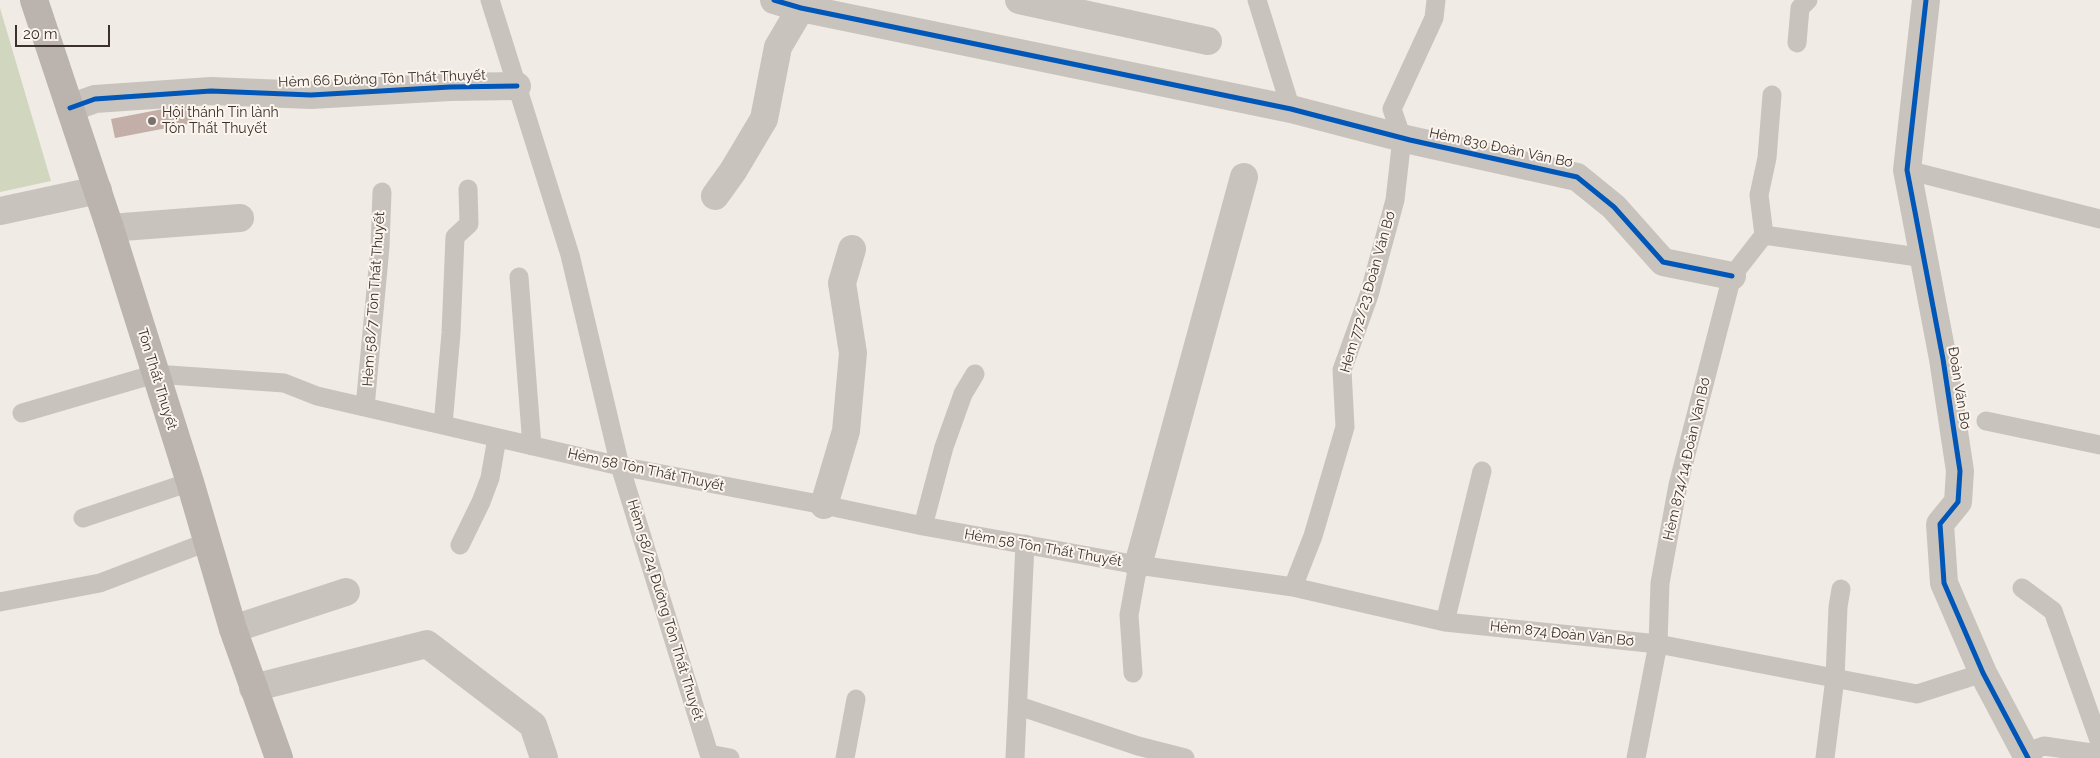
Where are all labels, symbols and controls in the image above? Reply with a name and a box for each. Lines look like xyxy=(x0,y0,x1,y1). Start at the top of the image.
scale bar xyxy=(18,15,112,47)
text: 20 m xyxy=(23,25,58,43)
street label: Hẻm 66 Đường Tôn Thất Thuyết xyxy=(278,67,486,91)
place label: Hội thánh Tin lành Tôn Thất Thuyết xyxy=(162,105,279,138)
marker: Hội thánh Tin lành Tôn Thất Thuyết xyxy=(146,115,158,127)
street label: Hẻm 830 Đoàn Văn Bơ xyxy=(1428,125,1574,171)
street label: Hẻm 772/23 Đoàn Văn Bơ xyxy=(1337,209,1399,375)
street label: Hẻm 58/7 Tôn Thất Thuyết xyxy=(359,211,389,387)
street label: Tôn Thất Thuyết xyxy=(134,326,180,432)
street label: Đoàn Văn Bơ xyxy=(1944,345,1974,431)
street label: Hẻm 874/14 Đoàn Văn Bơ xyxy=(1660,376,1714,542)
street label: Hẻm 58 Tôn Thất Thuyết xyxy=(566,445,726,495)
street label: Hẻm 58/24 Đường Tôn Thất Thuyết xyxy=(623,498,707,722)
street label: Hẻm 58 Tôn Thất Thuyết xyxy=(963,526,1123,570)
street label: Hẻm 874 Đoàn Văn Bơ xyxy=(1489,618,1635,650)

